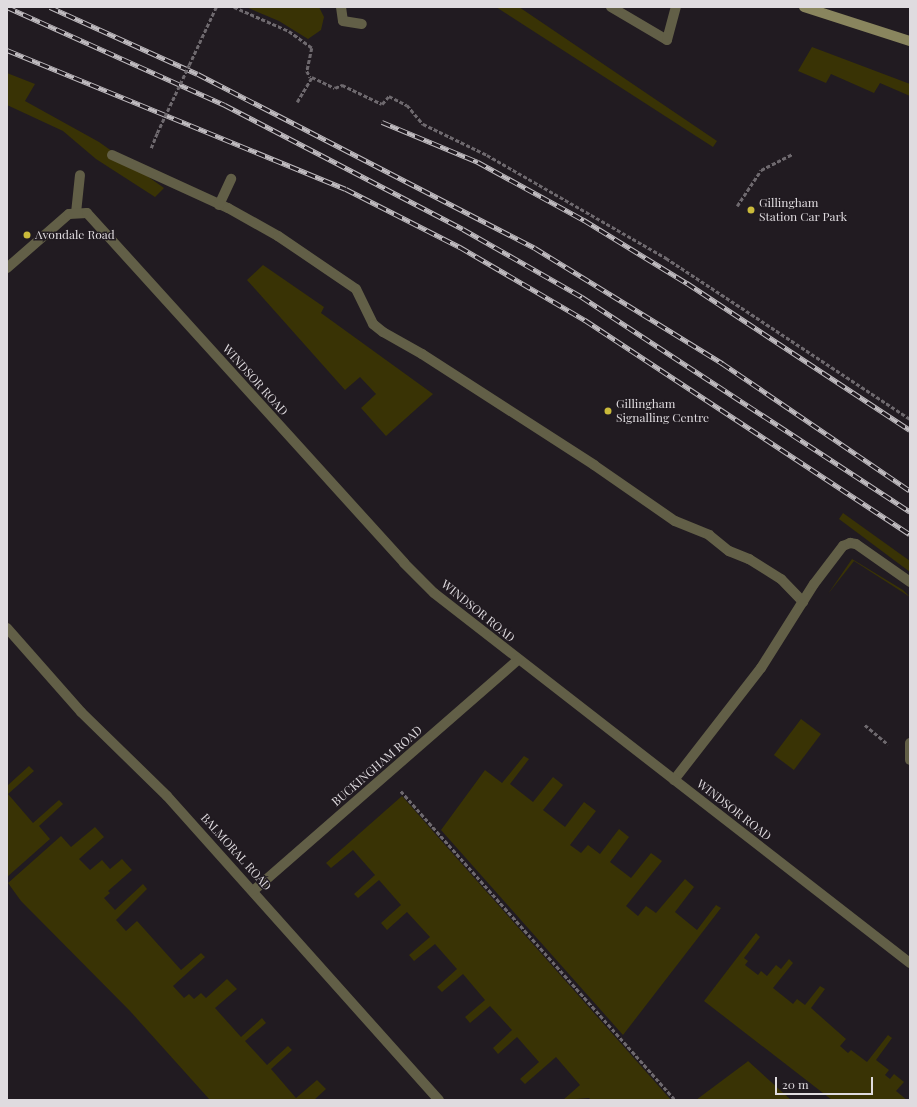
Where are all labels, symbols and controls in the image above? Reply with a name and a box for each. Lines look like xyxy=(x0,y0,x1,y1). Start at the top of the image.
place label: Gillingham Station Car Park xyxy=(759,196,847,224)
marker: Gillingham Station Car Park xyxy=(746,205,756,215)
place label: Avondale Road xyxy=(35,228,115,242)
marker: Avondale Road xyxy=(22,230,32,240)
street label: WINDSOR ROAD xyxy=(219,342,291,418)
place label: Gillingham Signalling Centre xyxy=(616,397,709,425)
marker: Gillingham Signalling Centre xyxy=(603,406,613,416)
street label: WINDSOR ROAD xyxy=(438,577,518,645)
street label: BUCKINGHAM ROAD xyxy=(329,723,425,809)
street label: WINDSOR ROAD xyxy=(694,776,774,844)
street label: BALMORAL ROAD xyxy=(198,811,274,893)
scale bar xyxy=(777,1069,875,1095)
text: 20 m xyxy=(782,1076,809,1092)

